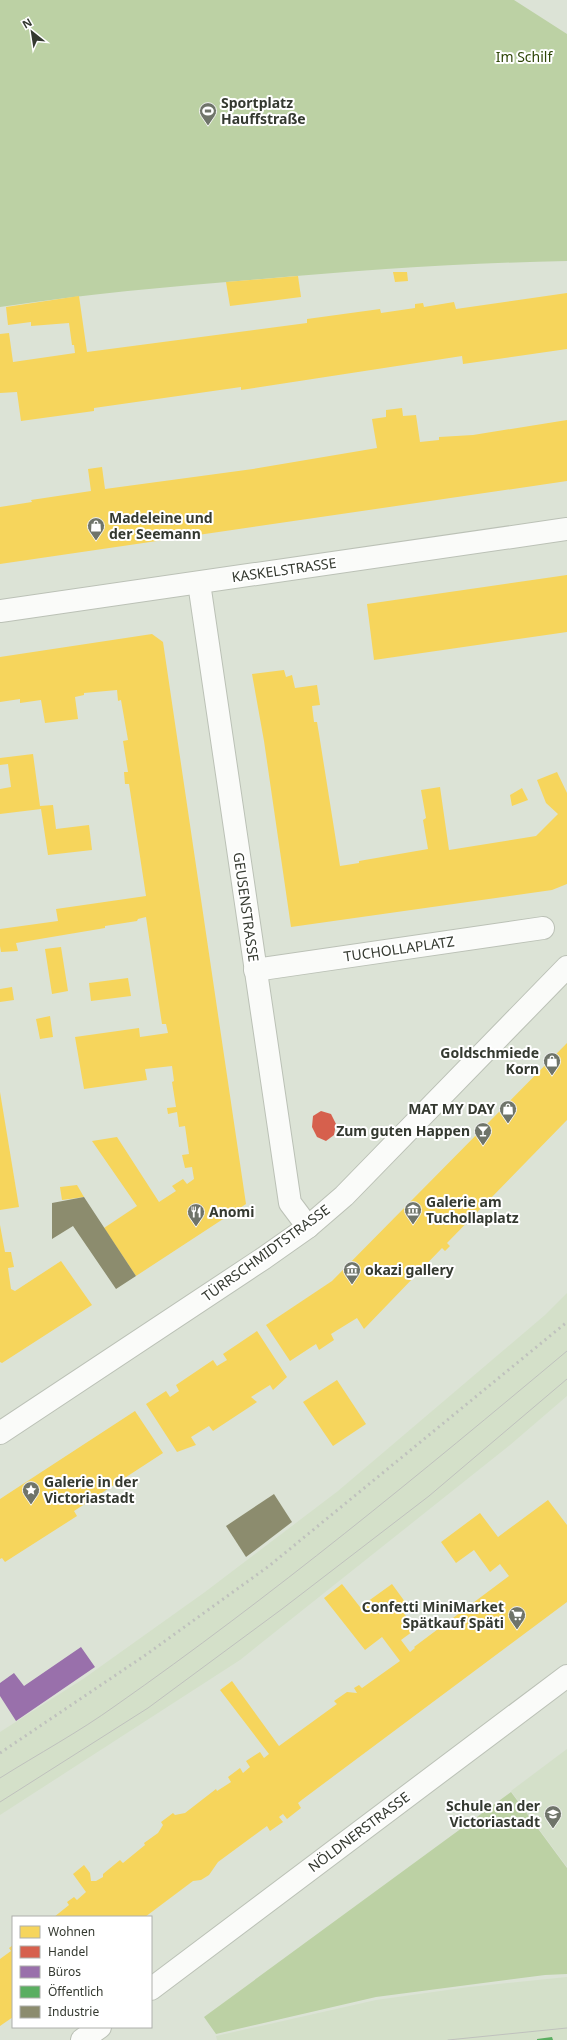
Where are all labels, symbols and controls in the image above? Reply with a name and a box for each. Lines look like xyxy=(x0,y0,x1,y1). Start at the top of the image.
north arrow xyxy=(12,12,52,52)
text: N xyxy=(19,14,34,32)
park label: Im Schilf xyxy=(496,47,553,66)
place label: Sportplatz Hauffstraße xyxy=(221,93,306,128)
sports icon: Sportplatz Hauffstraße xyxy=(198,101,218,126)
place label: Madeleine und der Seemann xyxy=(109,508,213,543)
shop icon: Madeleine und der Seemann xyxy=(86,516,106,541)
street label: KASKELSTRASSE xyxy=(230,553,337,586)
street label: GEUSENSTRASSE xyxy=(229,851,264,963)
street label: TUCHOLLAPLATZ xyxy=(342,931,455,966)
place label: Goldschmiede Korn xyxy=(440,1043,539,1078)
shop icon: Goldschmiede Korn xyxy=(542,1051,562,1076)
place label: MAT MY DAY xyxy=(408,1099,495,1118)
shop icon: MAT MY DAY xyxy=(498,1099,518,1124)
place label: Zum guten Happen xyxy=(336,1121,470,1140)
bar icon: Zum guten Happen xyxy=(473,1121,493,1146)
place label: Galerie am Tuchollaplatz xyxy=(426,1192,519,1227)
street label: TÜRRSCHMIDTSTRASSE xyxy=(198,1200,333,1305)
museum icon: Galerie am Tuchollaplatz xyxy=(403,1200,423,1225)
restaurant icon: Anomi xyxy=(186,1202,206,1227)
place label: Anomi xyxy=(209,1202,254,1221)
museum icon: okazi gallery xyxy=(342,1260,362,1285)
place label: okazi gallery xyxy=(365,1260,454,1279)
place label: Galerie in der Victoriastadt xyxy=(44,1472,139,1507)
place icon: Galerie in der Victoriastadt xyxy=(21,1480,41,1505)
place label: Confetti MiniMarket Spätkauf Späti xyxy=(362,1597,504,1632)
supermarket icon: Confetti MiniMarket Spätkauf Späti xyxy=(507,1605,527,1630)
street label: NÖLDNERSTRASSE xyxy=(304,1787,413,1876)
place label: Schule an der Victoriastadt xyxy=(446,1796,541,1831)
school or university icon: Schule an der Victoriastadt xyxy=(543,1804,563,1829)
legend xyxy=(12,1916,152,2028)
text: Wohnen xyxy=(48,1923,95,1940)
text: Handel xyxy=(48,1943,88,1960)
text: Büros xyxy=(48,1963,81,1980)
text: Öffentlich xyxy=(48,1983,104,2000)
text: Industrie xyxy=(48,2003,99,2020)

